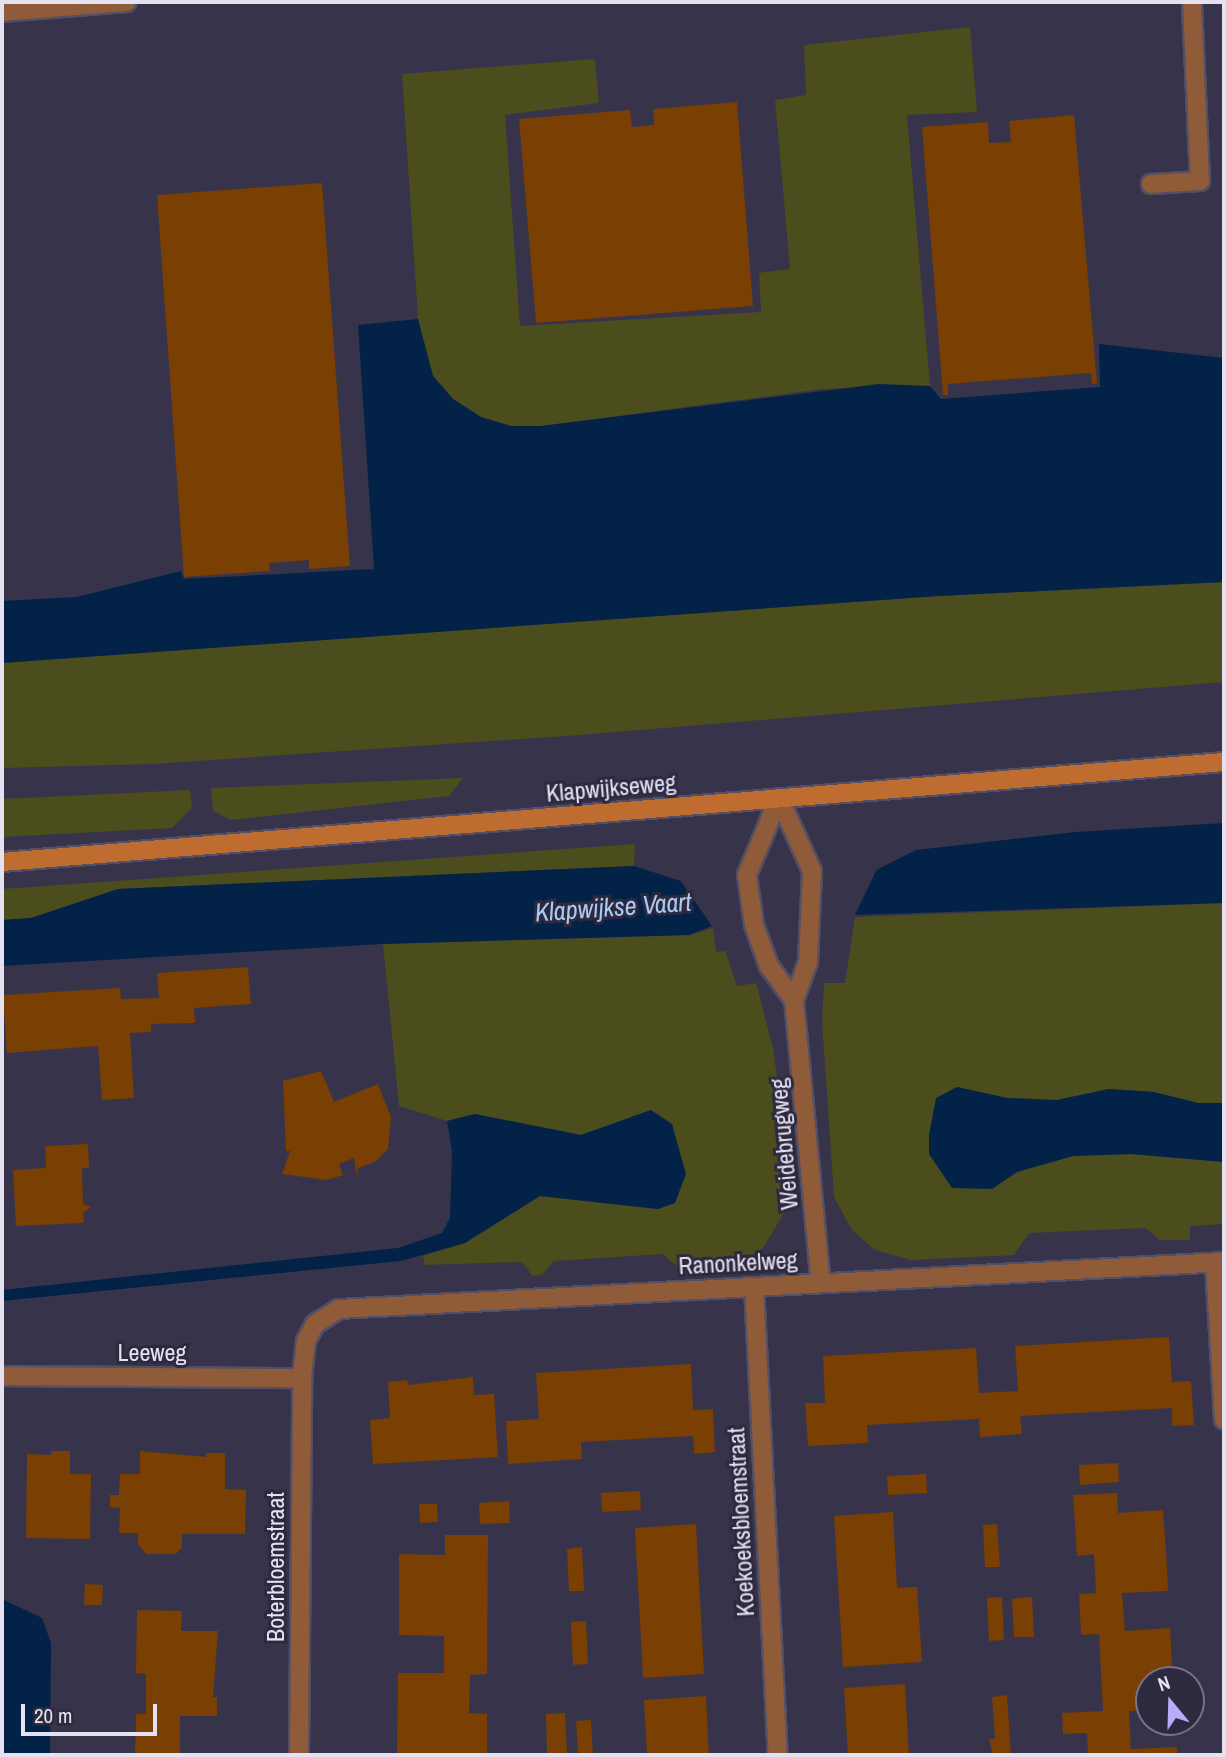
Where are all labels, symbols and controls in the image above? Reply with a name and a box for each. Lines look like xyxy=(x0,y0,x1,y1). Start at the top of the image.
street label: Klapwijkseweg xyxy=(545,768,677,808)
water label: Klapwijkse Vaart xyxy=(534,886,692,928)
street label: Weidebrugweg xyxy=(764,1077,804,1211)
street label: Ranonkelweg xyxy=(678,1245,798,1281)
street label: Leeweg xyxy=(118,1339,186,1367)
street label: Koekoeksbloemstraat xyxy=(722,1427,760,1617)
street label: Boterbloemstraat xyxy=(262,1492,290,1642)
north arrow xyxy=(1135,1666,1205,1736)
text: N xyxy=(1154,1669,1173,1697)
scale bar xyxy=(24,1690,161,1734)
text: 20 m xyxy=(34,1701,72,1730)

